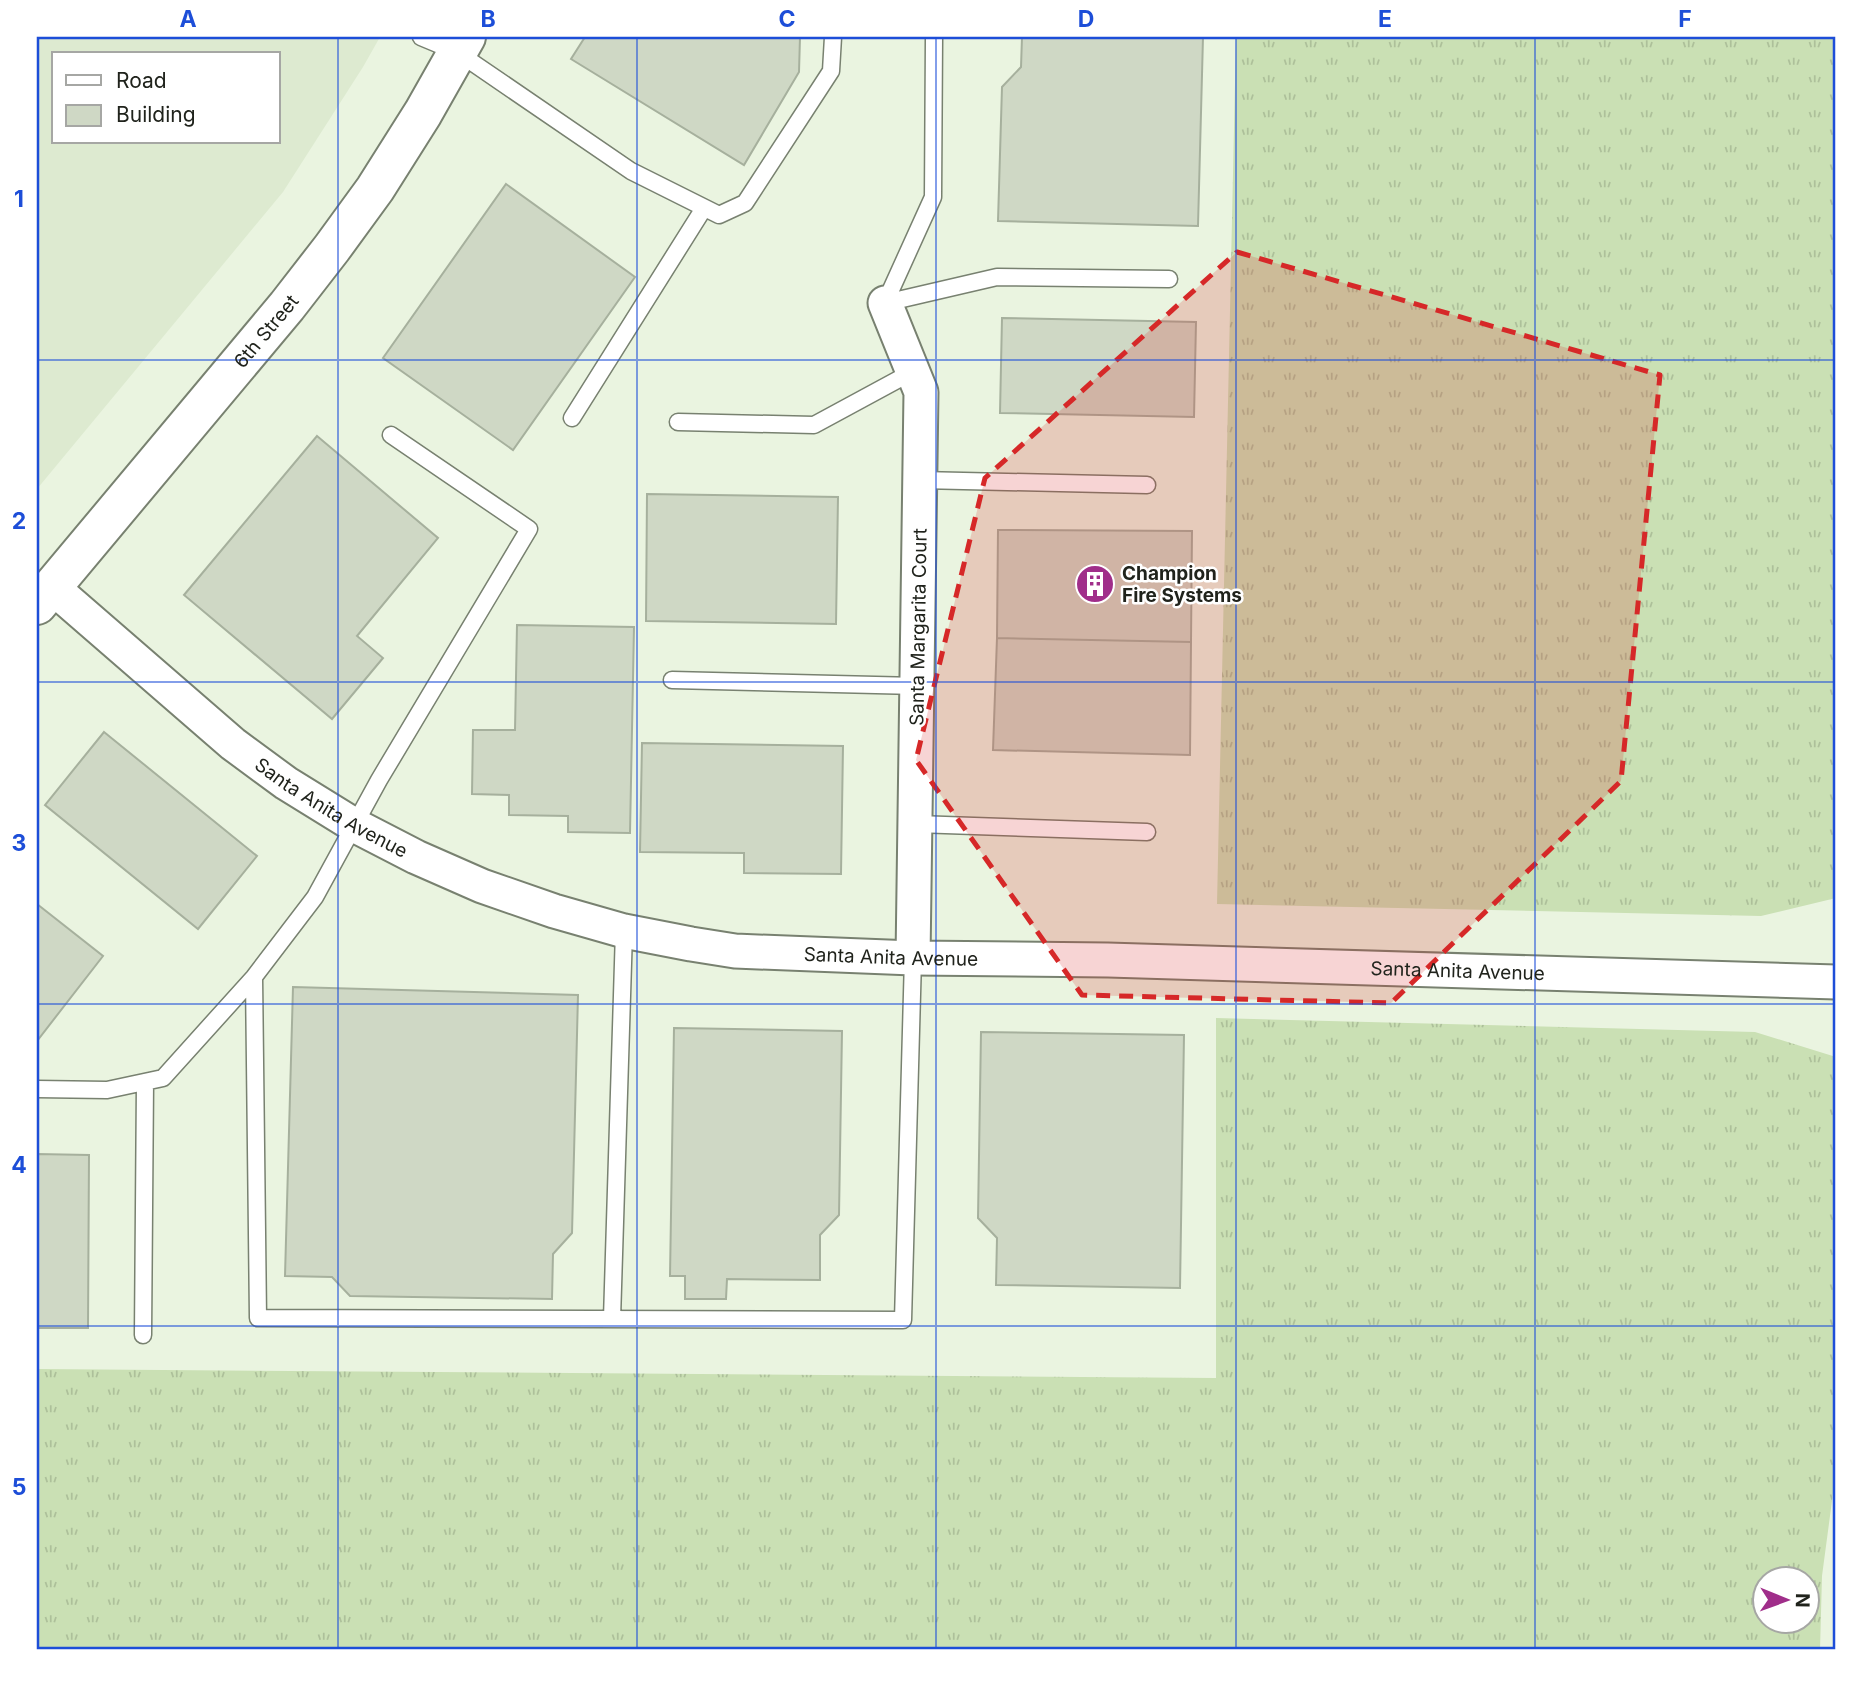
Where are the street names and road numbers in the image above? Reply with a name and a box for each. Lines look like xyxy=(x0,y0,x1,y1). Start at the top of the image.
street label: 6th Street xyxy=(229,290,303,373)
street label: Santa Margarita Court xyxy=(905,528,932,726)
street label: Santa Anita Avenue xyxy=(250,753,411,863)
street label: Santa Anita Avenue xyxy=(803,943,978,971)
street label: Santa Anita Avenue xyxy=(1370,957,1545,985)

